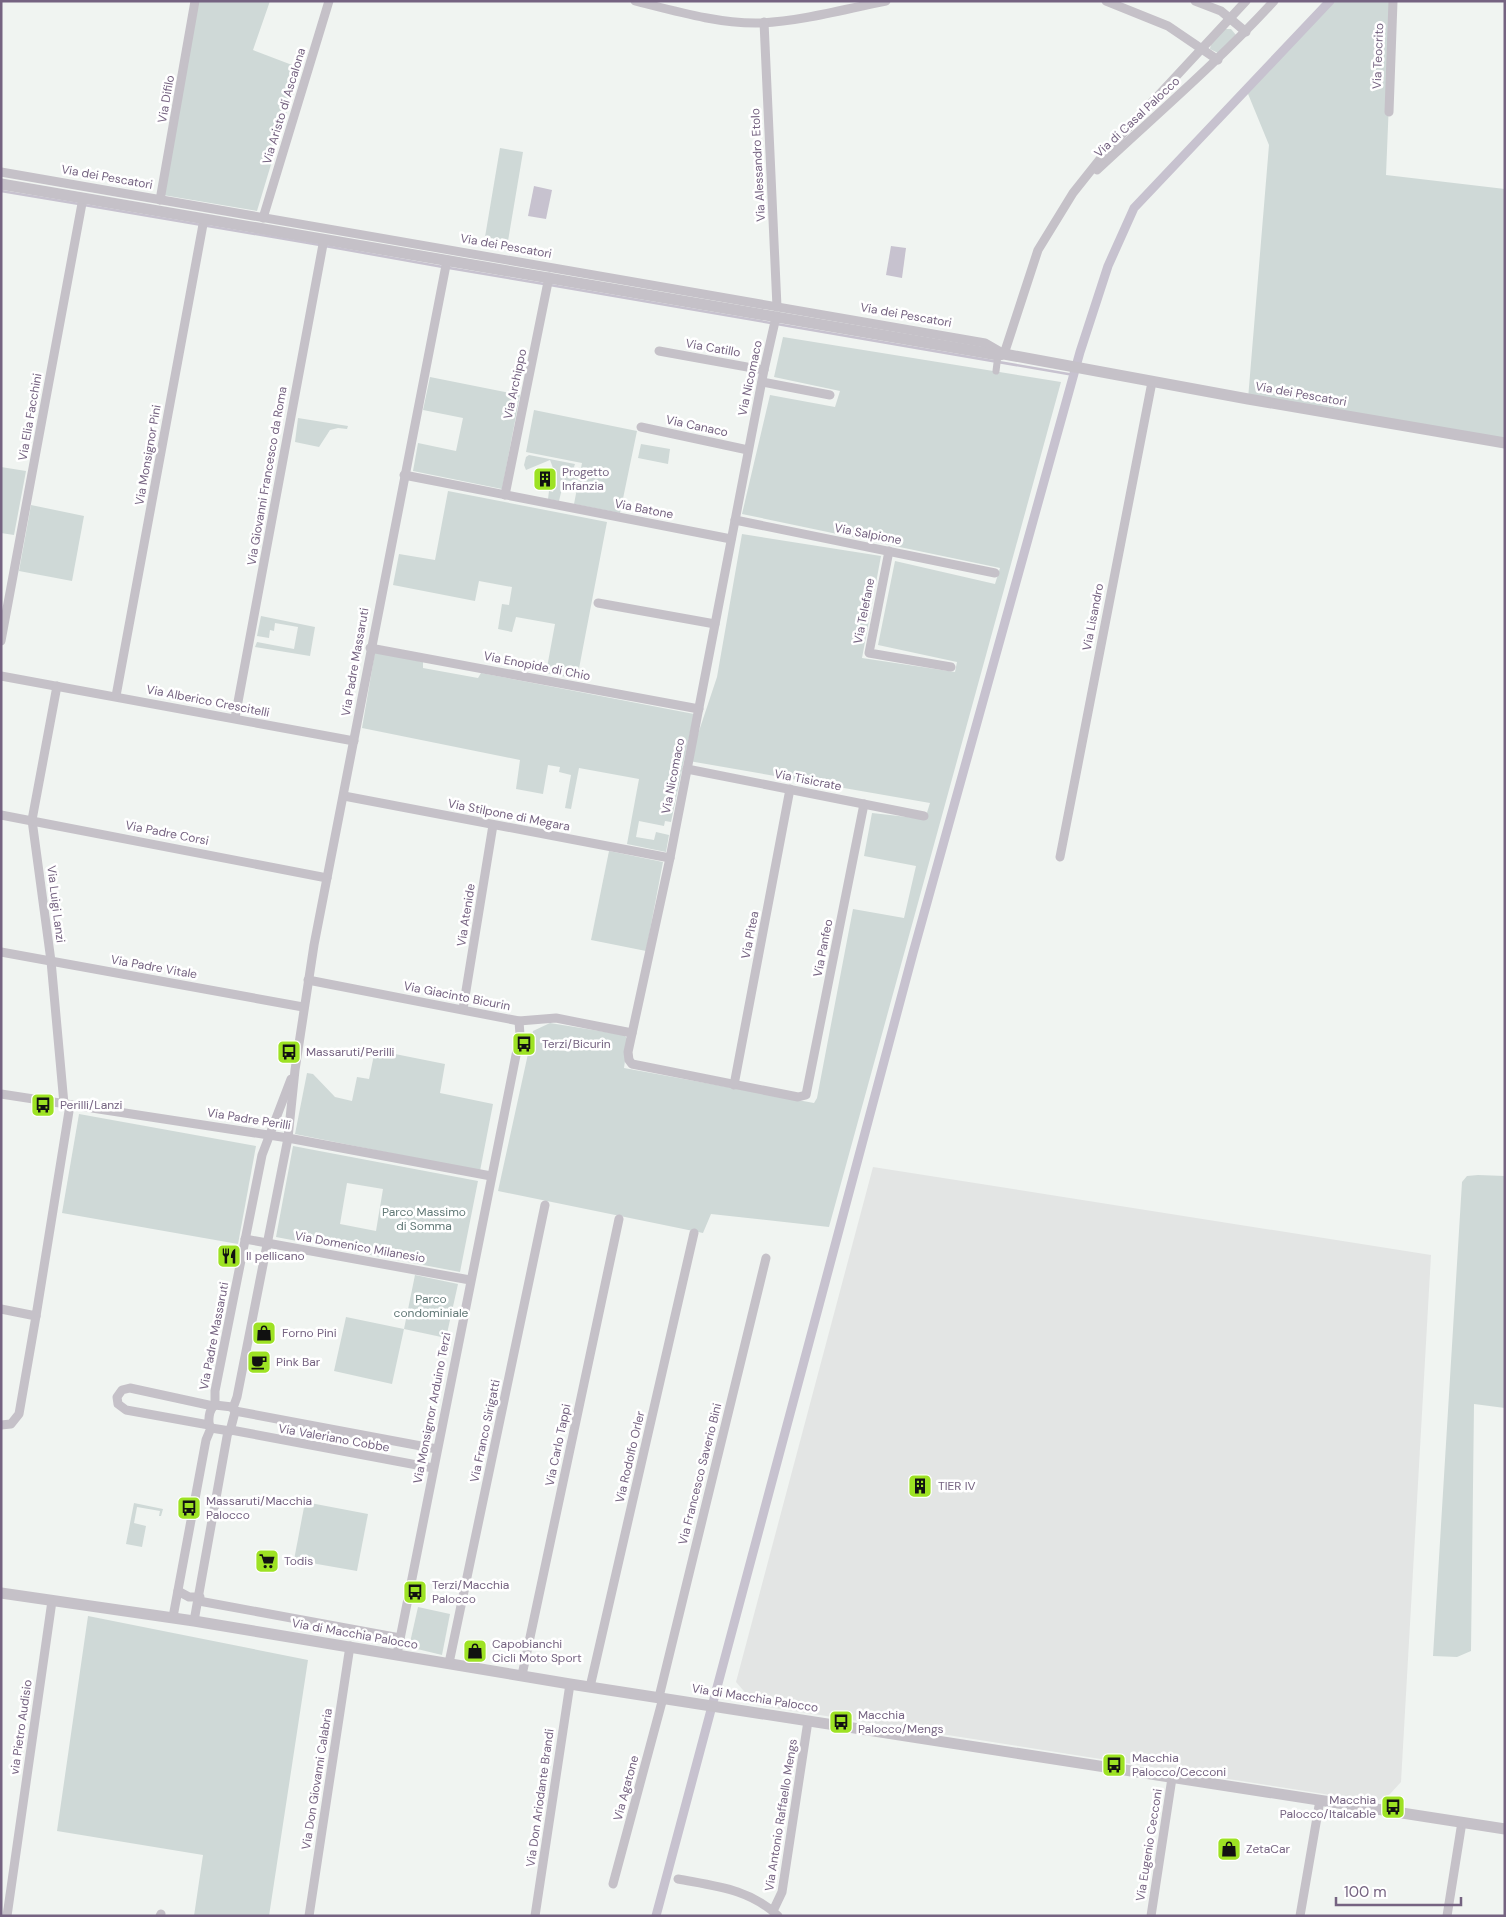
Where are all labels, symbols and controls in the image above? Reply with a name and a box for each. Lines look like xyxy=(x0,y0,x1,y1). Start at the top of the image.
street label: Via Teocrito xyxy=(1369,23,1387,89)
street label: Via Aristo di Ascalona xyxy=(259,46,309,166)
street label: Via di Casal Palocco xyxy=(1091,73,1183,161)
street label: Via Difilo xyxy=(154,74,178,124)
street label: Via Alessandro Etolo xyxy=(747,108,769,222)
street label: Via dei Pescatori xyxy=(60,161,154,193)
street label: Via dei Pescatori xyxy=(459,230,553,262)
street label: Via dei Pescatori xyxy=(859,299,953,331)
street label: Via Catillo xyxy=(684,335,742,361)
street label: Via Nicomaco xyxy=(734,339,766,417)
street label: Via Archippo xyxy=(500,347,530,421)
street label: Via Elia Facchini xyxy=(14,372,46,462)
street label: Via dei Pescatori xyxy=(1254,378,1348,410)
street label: Via Giovanni Francesco da Roma xyxy=(243,385,291,567)
street label: Via Monsignor Pini xyxy=(131,403,165,506)
street label: Via Canaco xyxy=(664,412,730,440)
place label: Progetto Infanzia xyxy=(562,464,609,494)
building icon: Progetto Infanzia xyxy=(532,466,558,492)
street label: Via Batone xyxy=(613,495,675,523)
street label: Via Salpione xyxy=(833,520,903,548)
street label: Via Telefane xyxy=(850,577,878,645)
street label: Via Lisandro xyxy=(1079,582,1107,652)
street label: Via Padre Massaruti xyxy=(338,606,372,717)
street label: Via Enopide di Chio xyxy=(482,648,592,684)
street label: Via Alberico Crescitelli xyxy=(145,681,271,721)
street label: Via Nicomaco xyxy=(658,737,688,815)
street label: Via Tisicrate xyxy=(773,766,843,794)
street label: Via Stilpone di Megara xyxy=(447,795,571,835)
street label: Via Padre Corsi xyxy=(124,817,210,849)
street label: Via Luigi Lanzi xyxy=(43,865,69,944)
street label: Via Atenide xyxy=(453,882,479,948)
street label: Via Pitea xyxy=(738,910,762,960)
street label: Via Panfeo xyxy=(810,918,836,978)
street label: Via Padre Vitale xyxy=(110,952,199,982)
street label: Via Giacinto Bicurin xyxy=(402,978,512,1014)
bus stop icon: Terzi/Bicurin xyxy=(511,1031,537,1057)
place label: Terzi/Bicurin xyxy=(542,1036,611,1052)
bus stop icon: Massaruti/Perilli xyxy=(276,1039,302,1065)
place label: Massaruti/Perilli xyxy=(306,1044,395,1060)
bus stop icon: Perilli/Lanzi xyxy=(30,1092,56,1118)
place label: Perilli/Lanzi xyxy=(60,1097,123,1113)
street label: Via Padre Perilli xyxy=(206,1104,292,1134)
park label: Parco Massimo di Somma xyxy=(382,1204,466,1234)
street label: Via Domenico Milanesio xyxy=(293,1228,427,1266)
restaurant icon: Il pellicano xyxy=(216,1243,242,1269)
place label: Il pellicano xyxy=(246,1248,305,1264)
street label: Via Padre Massaruti xyxy=(196,1281,232,1391)
park label: Parco condominiale xyxy=(394,1291,469,1321)
shop icon: Forno Pini xyxy=(251,1320,277,1346)
place label: Forno Pini xyxy=(282,1325,337,1341)
street label: Via Monsignor Arduino Terzi xyxy=(409,1331,455,1485)
cafe icon: Pink Bar xyxy=(246,1349,272,1375)
place label: Pink Bar xyxy=(276,1354,321,1370)
street label: Via Franco Sirigatti xyxy=(466,1378,504,1484)
street label: Via Francesco Saverio Bini xyxy=(675,1401,725,1546)
street label: Via Carlo Tappi xyxy=(541,1402,575,1487)
street label: Via Rodolfo Orler xyxy=(612,1409,648,1504)
street label: Via Valeriano Cobbe xyxy=(277,1420,391,1456)
building icon: TIER IV xyxy=(907,1473,933,1499)
place label: TIER IV xyxy=(938,1478,975,1494)
place label: Massaruti/Macchia Palocco xyxy=(206,1493,312,1523)
bus stop icon: Massaruti/Macchia Palocco xyxy=(176,1495,202,1521)
supermarket icon: Todis xyxy=(254,1548,280,1574)
place label: Todis xyxy=(284,1553,313,1569)
place label: Terzi/Macchia Palocco xyxy=(432,1577,509,1607)
bus stop icon: Terzi/Macchia Palocco xyxy=(402,1579,428,1605)
street label: Via di Macchia Palocco xyxy=(291,1615,419,1653)
place label: Capobianchi Cicli Moto Sport xyxy=(492,1636,582,1666)
shop icon: Capobianchi Cicli Moto Sport xyxy=(462,1638,488,1664)
street label: via Pietro Audisio xyxy=(6,1678,36,1776)
street label: Via di Macchia Palocco xyxy=(691,1680,819,1716)
street label: Via Don Giovanni Calabria xyxy=(298,1707,336,1851)
place label: Macchia Palocco/Mengs xyxy=(858,1707,944,1737)
bus stop icon: Macchia Palocco/Mengs xyxy=(828,1709,854,1735)
street label: Via Don Ariodante Brandi xyxy=(522,1728,558,1868)
street label: Via Antonio Raffaello Mengs xyxy=(761,1738,801,1892)
place label: Macchia Palocco/Cecconi xyxy=(1132,1750,1226,1780)
bus stop icon: Macchia Palocco/Cecconi xyxy=(1101,1752,1127,1778)
street label: Via Agatone xyxy=(610,1753,642,1822)
street label: Via Eugenio Cecconi xyxy=(1132,1788,1166,1902)
place label: Macchia Palocco/Italcable xyxy=(1280,1792,1376,1822)
bus stop icon: Macchia Palocco/Italcable xyxy=(1380,1794,1406,1820)
shop icon: ZetaCar xyxy=(1216,1836,1242,1862)
place label: ZetaCar xyxy=(1246,1841,1290,1857)
scale bar xyxy=(1336,1874,1461,1906)
text: 100 m xyxy=(1344,1882,1387,1902)

